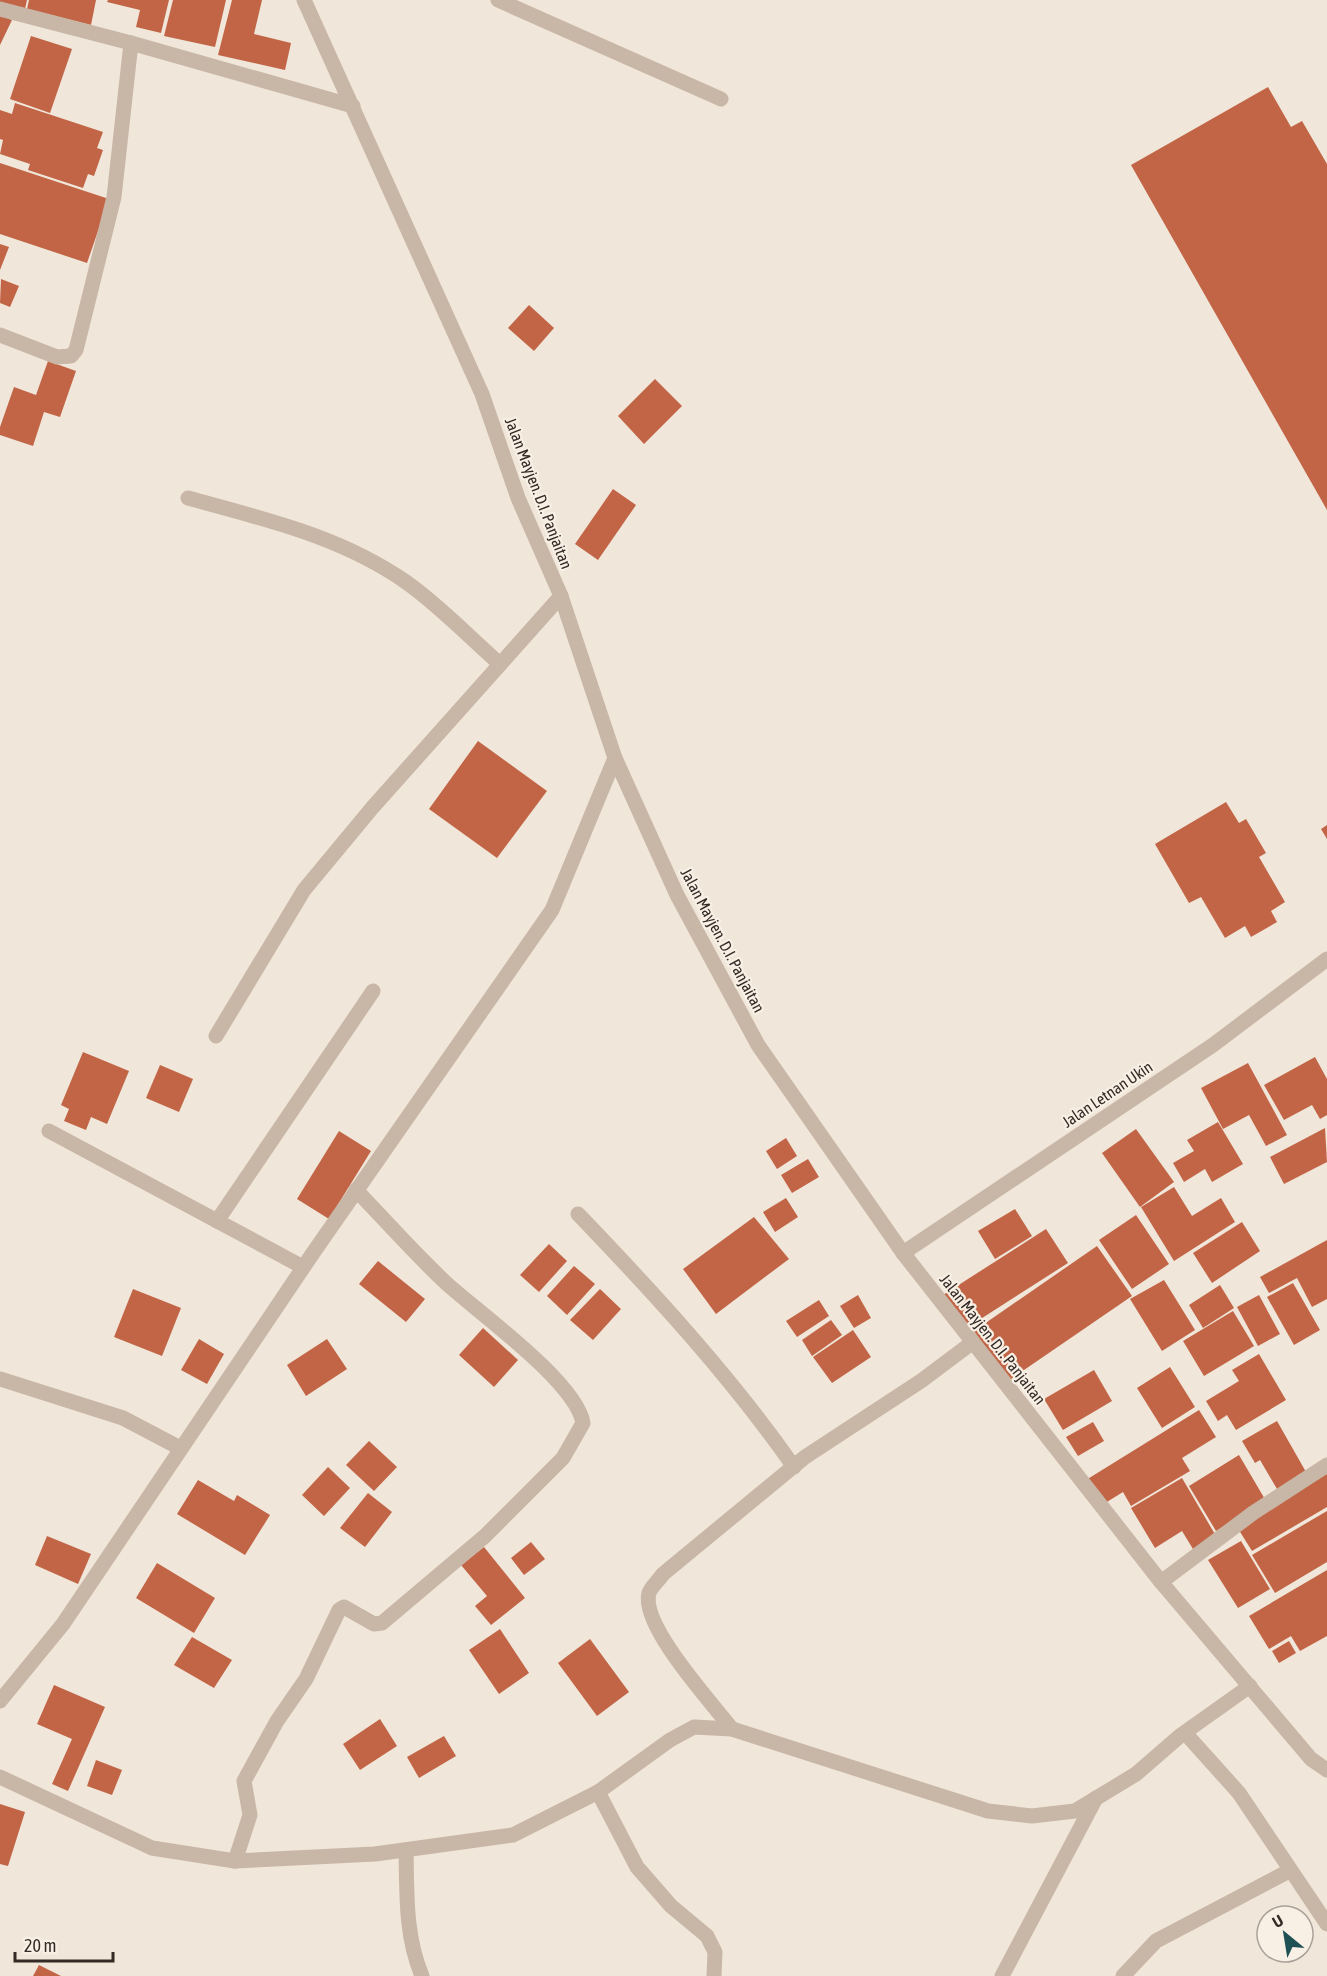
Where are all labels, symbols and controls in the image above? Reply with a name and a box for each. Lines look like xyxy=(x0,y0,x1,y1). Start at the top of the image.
street label: Jalan Mayjen. D.I. Panjaitan xyxy=(501,415,576,572)
street label: Jalan Mayjen. D.I. Panjaitan xyxy=(676,865,769,1016)
street label: Jalan Letnan Ukin xyxy=(1059,1057,1155,1131)
street label: Jalan Mayjen. D.I. Panjaitan xyxy=(936,1270,1050,1408)
north arrow xyxy=(1255,1904,1315,1964)
text: U xyxy=(1269,1911,1286,1931)
scale bar xyxy=(15,1925,112,1963)
text: 20 m xyxy=(24,1935,56,1956)

